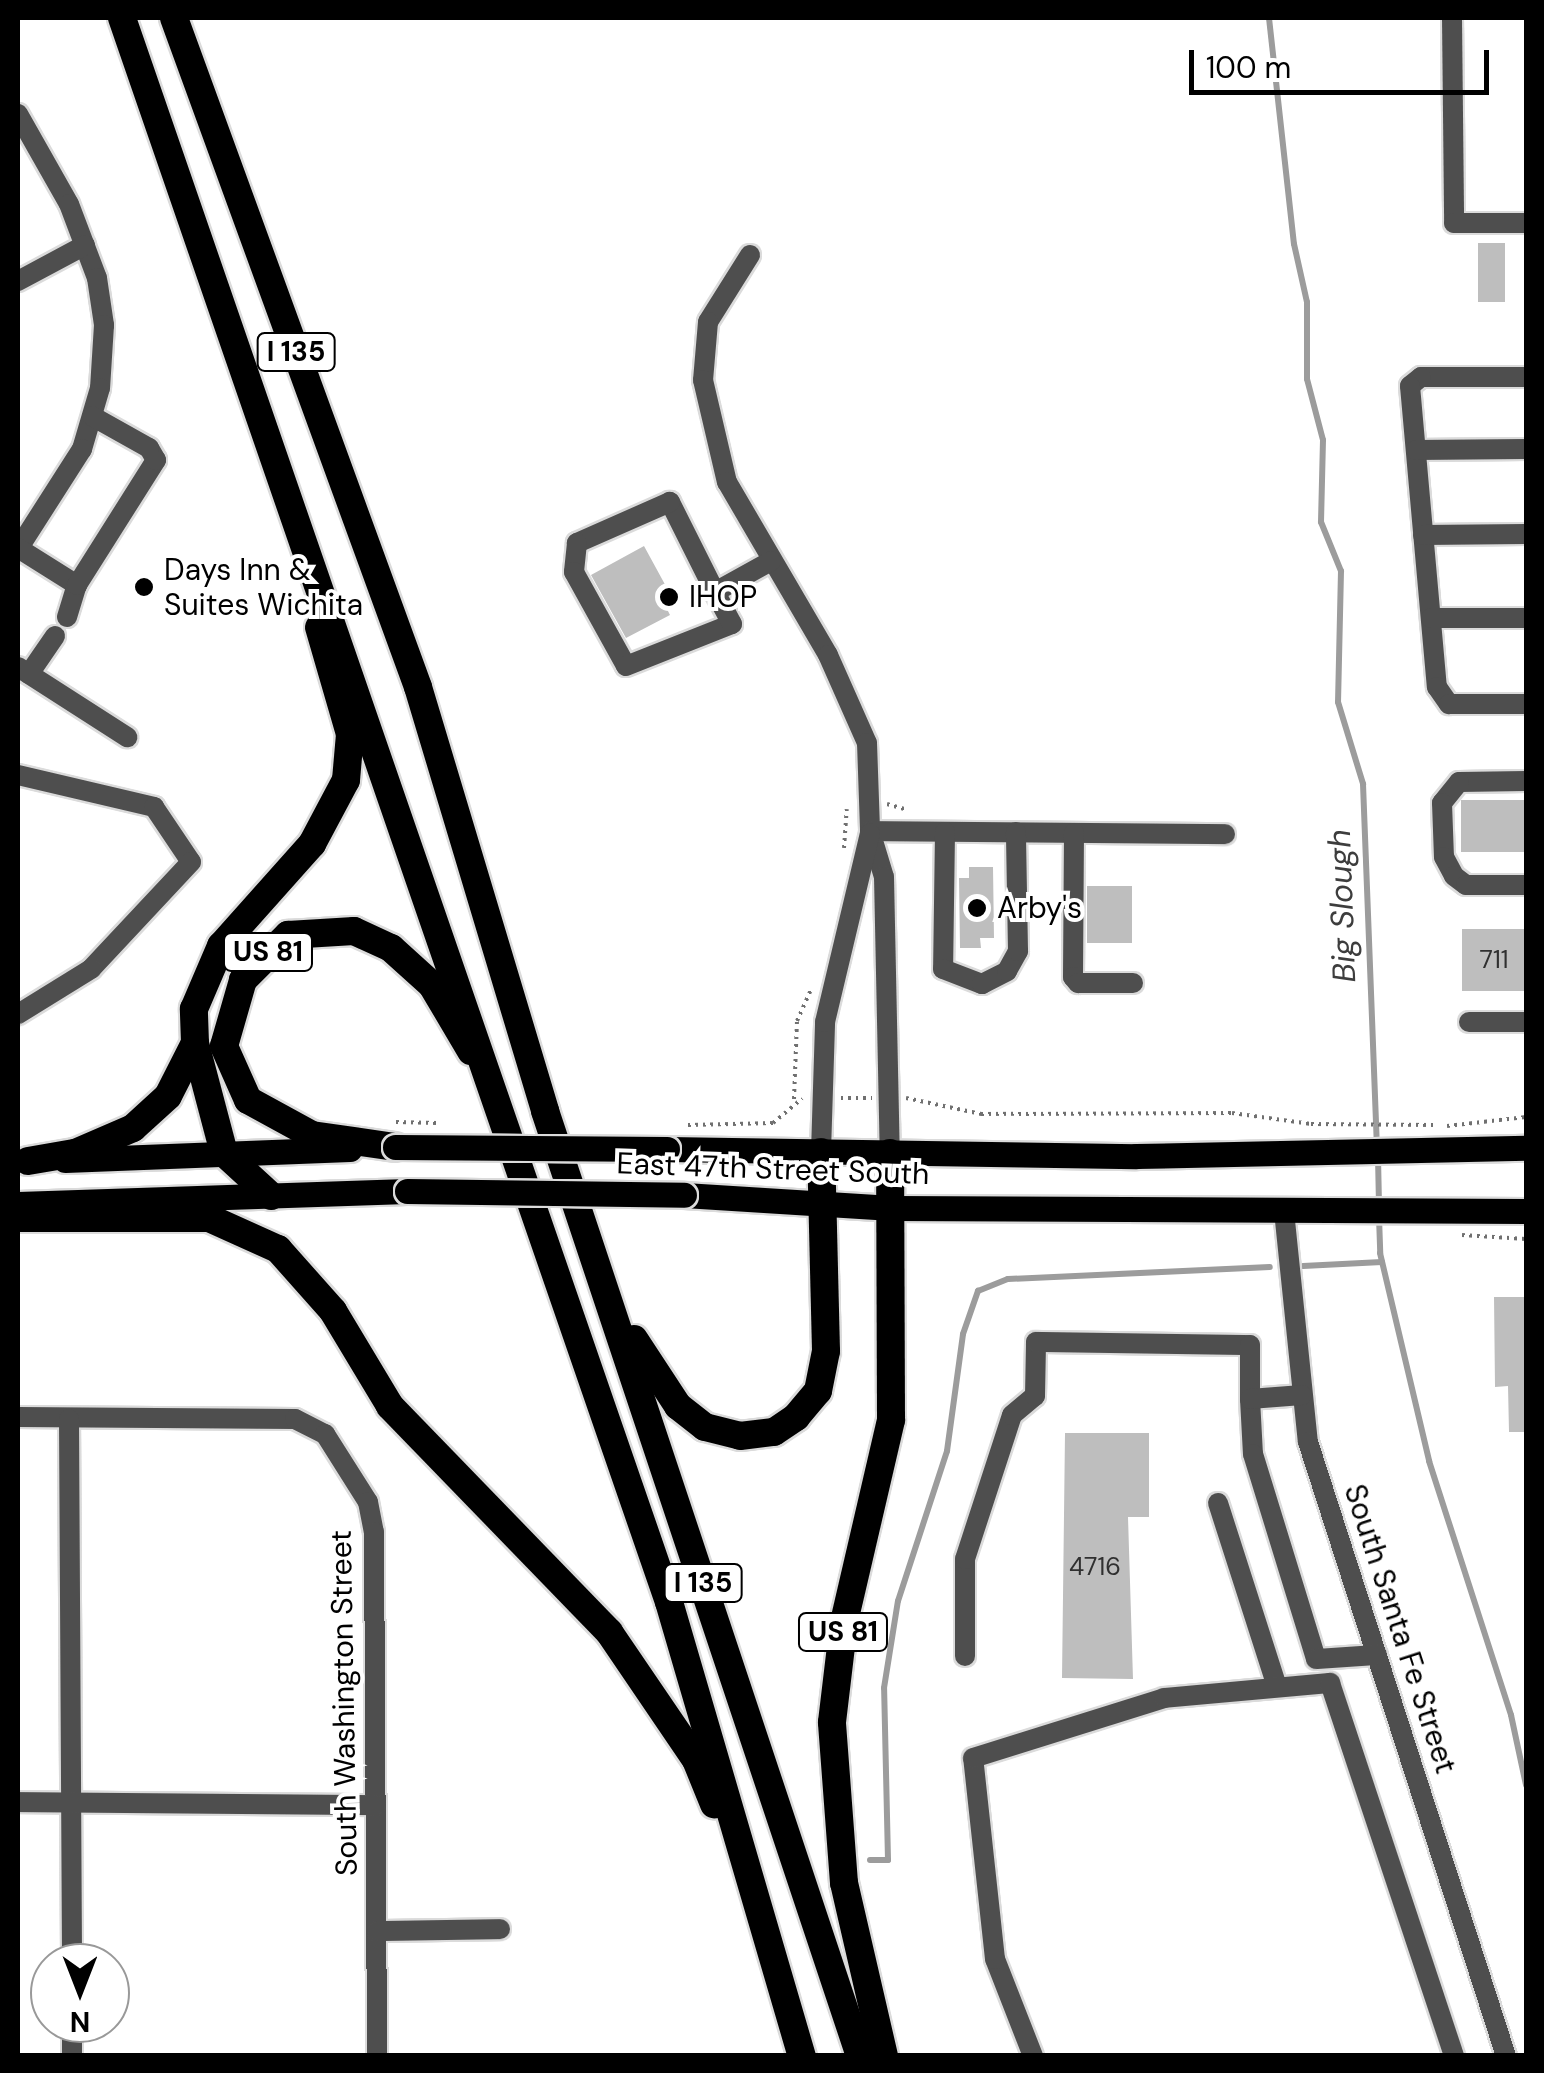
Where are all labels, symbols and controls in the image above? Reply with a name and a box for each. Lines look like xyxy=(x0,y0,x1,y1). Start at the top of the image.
scale bar xyxy=(1194,30,1494,92)
text: 100 m xyxy=(1206,48,1291,87)
road number: I 135 xyxy=(256,329,336,375)
place label: Days Inn & Suites Wichita xyxy=(164,552,363,622)
marker: Days Inn & Suites Wichita xyxy=(133,576,155,598)
place label: IHOP xyxy=(689,579,757,615)
marker: IHOP xyxy=(658,586,680,608)
water label: Big Slough xyxy=(1320,829,1364,983)
place label: Arby's xyxy=(997,890,1082,926)
marker: Arby's xyxy=(966,897,988,919)
road number: US 81 xyxy=(220,929,316,975)
house number: 711 xyxy=(1479,945,1509,975)
street label: East 47th Street South xyxy=(616,1146,930,1192)
street label: South Santa Fe Street xyxy=(1336,1480,1464,1778)
street label: South Washington Street xyxy=(323,1530,365,1876)
house number: 4716 xyxy=(1069,1552,1121,1582)
road number: I 135 xyxy=(663,1560,743,1606)
road number: US 81 xyxy=(796,1609,890,1655)
north arrow xyxy=(30,1943,130,2043)
text: N xyxy=(70,2003,90,2040)

